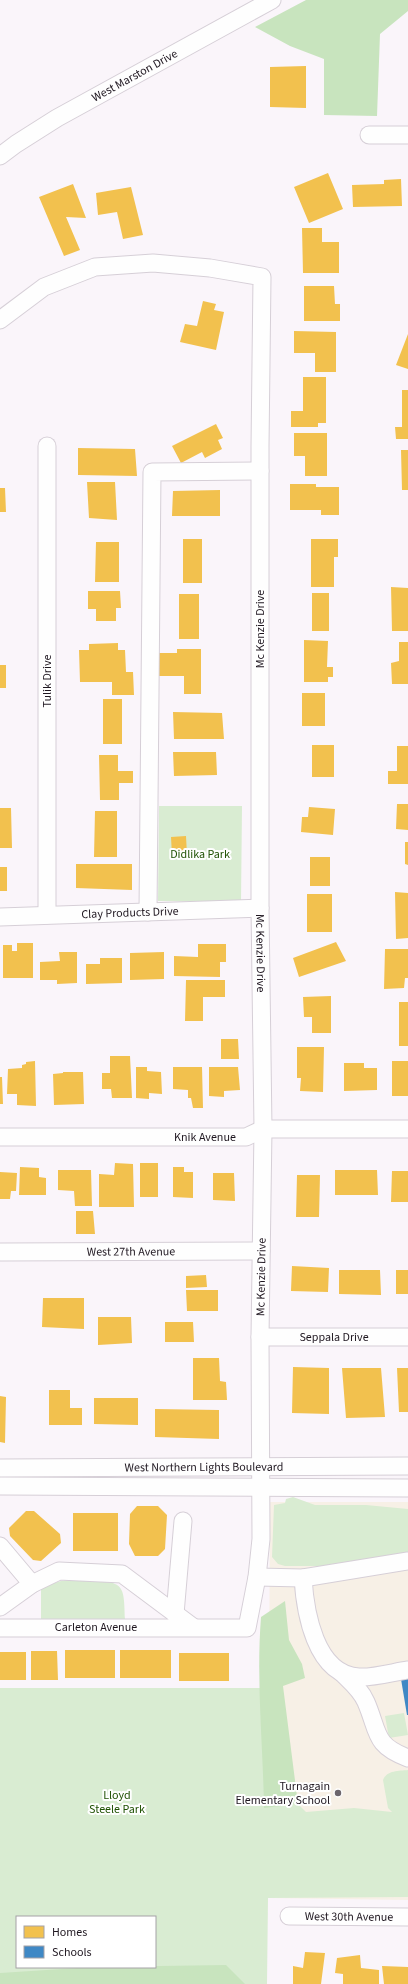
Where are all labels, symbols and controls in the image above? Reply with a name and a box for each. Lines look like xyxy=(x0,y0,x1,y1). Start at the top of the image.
street label: West Marston Drive xyxy=(89,45,181,106)
street label: Mc Kenzie Drive xyxy=(252,590,269,668)
street label: Tulik Drive xyxy=(39,655,56,707)
park label: Didlika Park xyxy=(170,846,230,863)
street label: Clay Products Drive xyxy=(81,903,179,923)
street label: Mc Kenzie Drive xyxy=(251,914,269,992)
street label: Knik Avenue xyxy=(174,1129,236,1146)
street label: Mc Kenzie Drive xyxy=(252,1238,271,1316)
street label: West 27th Avenue xyxy=(87,1243,175,1261)
street label: Seppala Drive xyxy=(299,1329,369,1346)
street label: West Northern Lights Boulevard xyxy=(124,1459,284,1476)
street label: Carleton Avenue xyxy=(55,1619,137,1636)
place label: Turnagain Elementary School xyxy=(235,1778,330,1809)
park label: Lloyd Steele Park xyxy=(89,1787,145,1818)
marker: Turnagain Elementary School xyxy=(333,1788,343,1798)
street label: West 30th Avenue xyxy=(305,1908,393,1926)
legend xyxy=(16,1916,156,1968)
text: Homes xyxy=(52,1924,87,1941)
text: Schools xyxy=(52,1944,92,1961)

